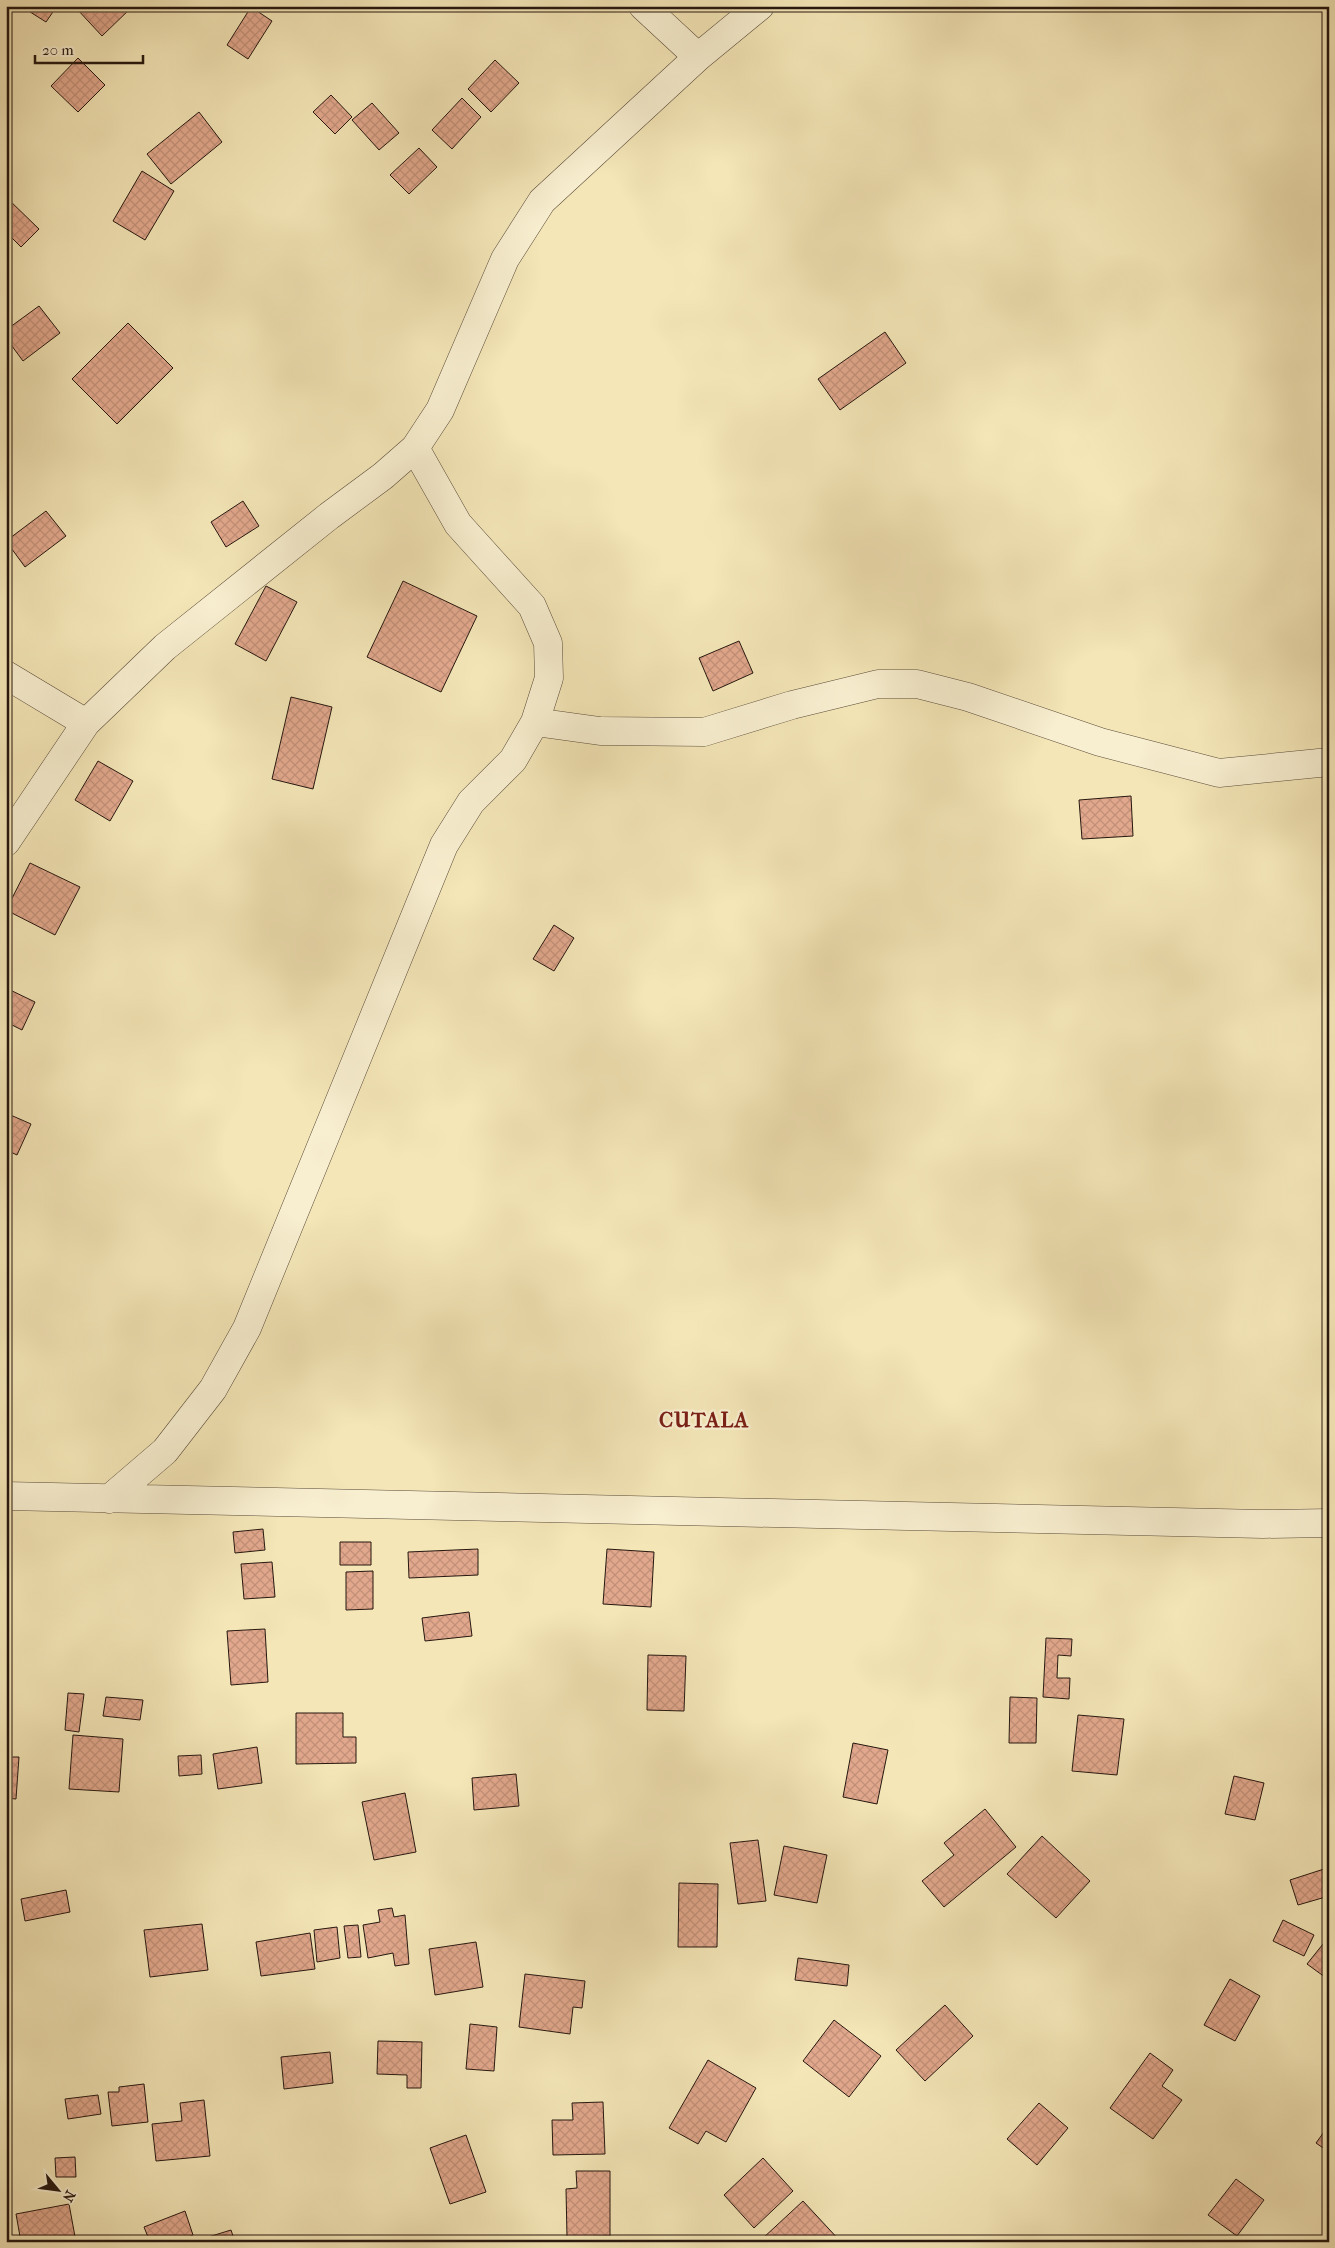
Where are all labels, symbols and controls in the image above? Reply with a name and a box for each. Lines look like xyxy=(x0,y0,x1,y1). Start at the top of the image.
scale bar xyxy=(35,32,142,64)
text: 20 m xyxy=(42,41,74,59)
district label: CUTALA xyxy=(659,1408,749,1432)
north arrow xyxy=(32,2166,82,2216)
text: N xyxy=(59,2187,79,2205)

